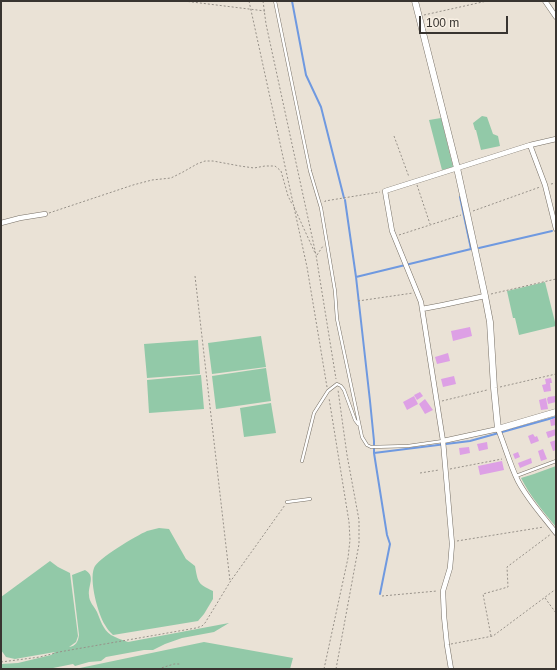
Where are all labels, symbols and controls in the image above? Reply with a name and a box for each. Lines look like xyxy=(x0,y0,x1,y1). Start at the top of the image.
scale bar xyxy=(421,8,510,34)
text: 100 m xyxy=(426,16,459,30)

